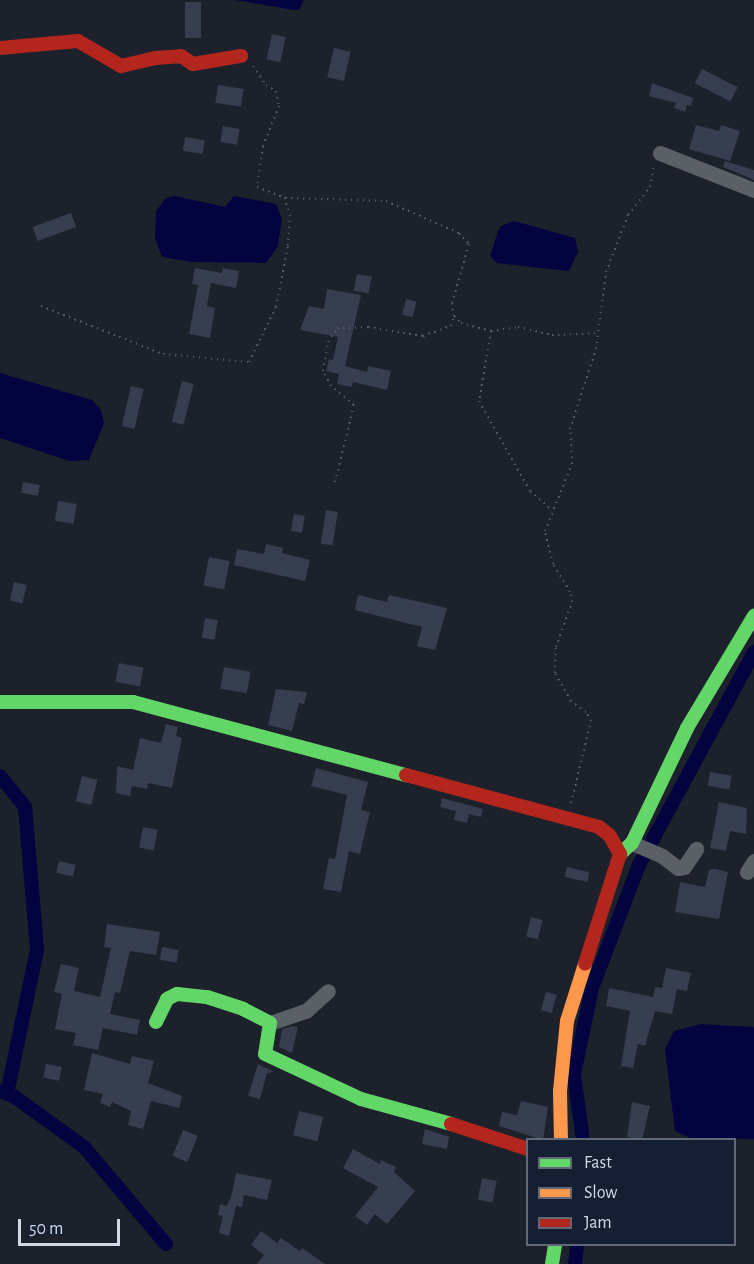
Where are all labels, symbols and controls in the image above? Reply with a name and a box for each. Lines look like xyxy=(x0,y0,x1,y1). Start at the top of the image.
legend xyxy=(526,1138,736,1246)
text: Fast xyxy=(584,1154,612,1172)
text: Slow xyxy=(584,1184,617,1202)
scale bar xyxy=(21,1207,123,1245)
text: Jam xyxy=(584,1214,612,1232)
text: 50 m xyxy=(29,1220,63,1238)

